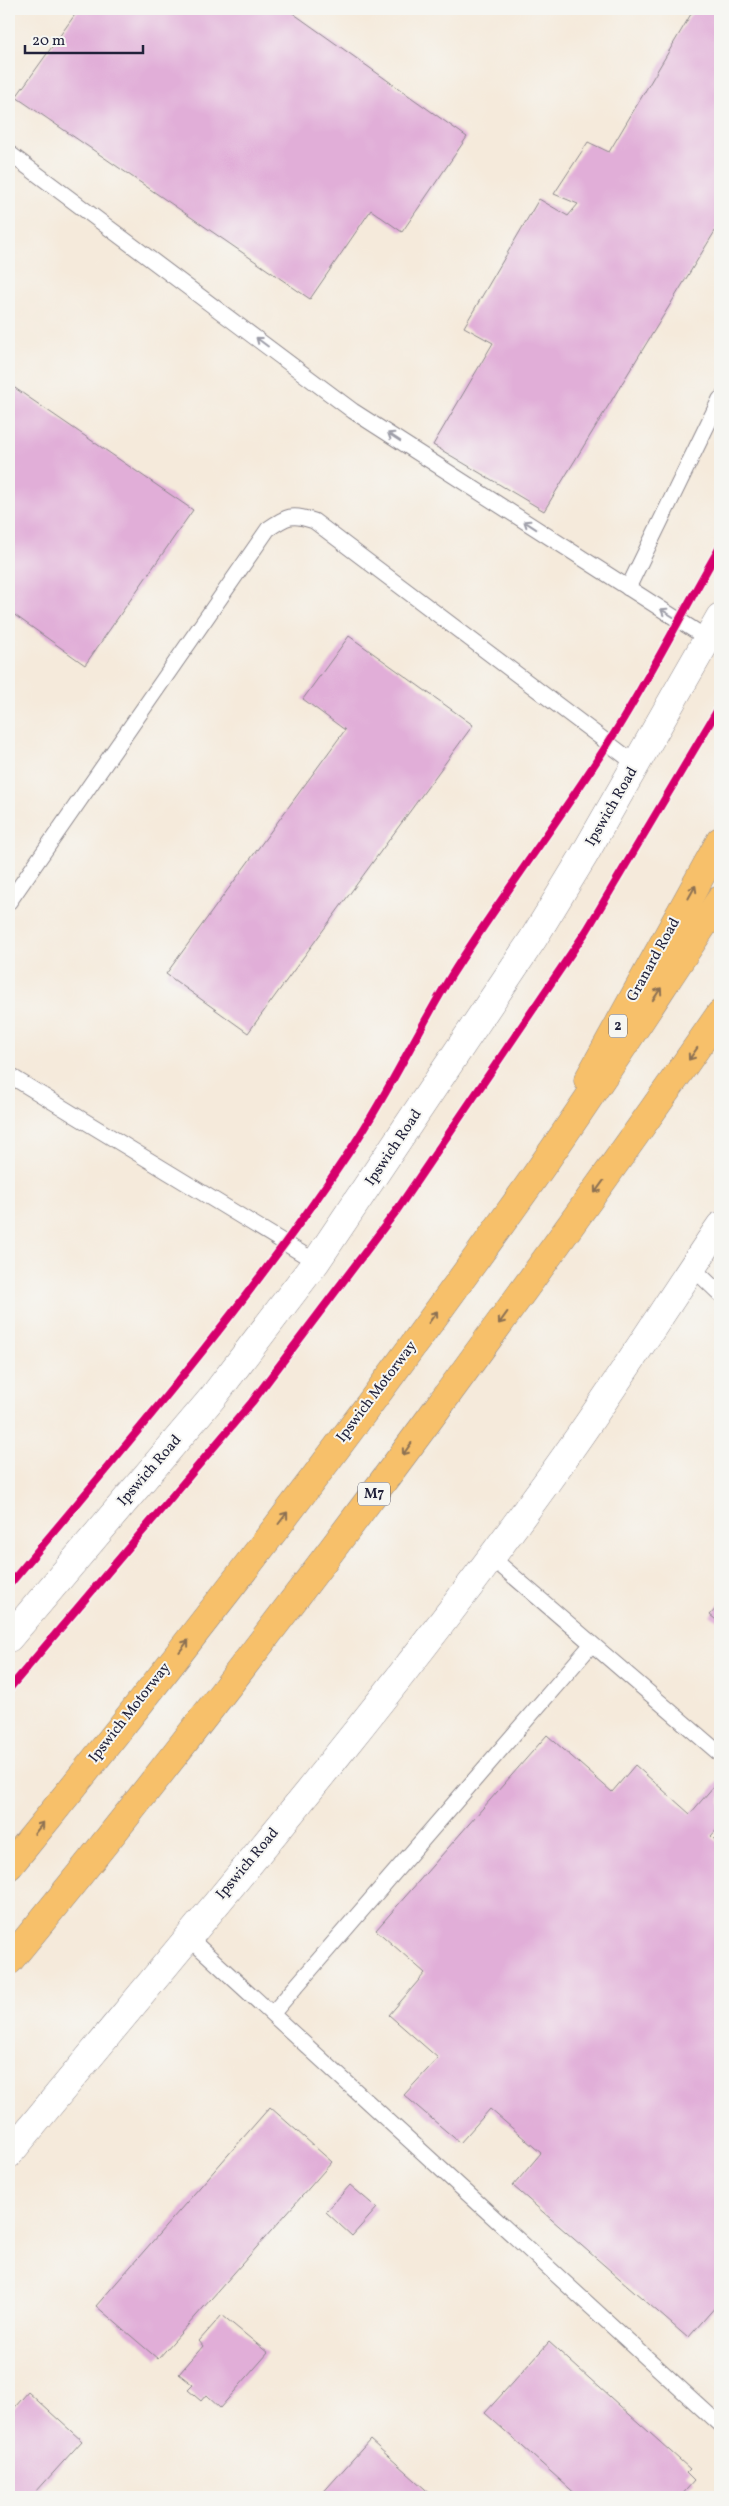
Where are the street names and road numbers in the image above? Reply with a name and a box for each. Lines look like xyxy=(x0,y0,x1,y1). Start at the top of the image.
street label: Ipswich Road xyxy=(581,764,643,850)
street label: Granard Road xyxy=(622,914,686,1006)
road number: 2 xyxy=(609,1014,627,1038)
street label: Ipswich Road xyxy=(361,1106,427,1190)
street label: Ipswich Motorway xyxy=(332,1337,422,1447)
street label: Ipswich Road xyxy=(113,1431,187,1511)
road number: M7 xyxy=(358,1482,390,1506)
street label: Ipswich Motorway xyxy=(84,1658,176,1768)
street label: Ipswich Road xyxy=(212,1823,284,1905)

